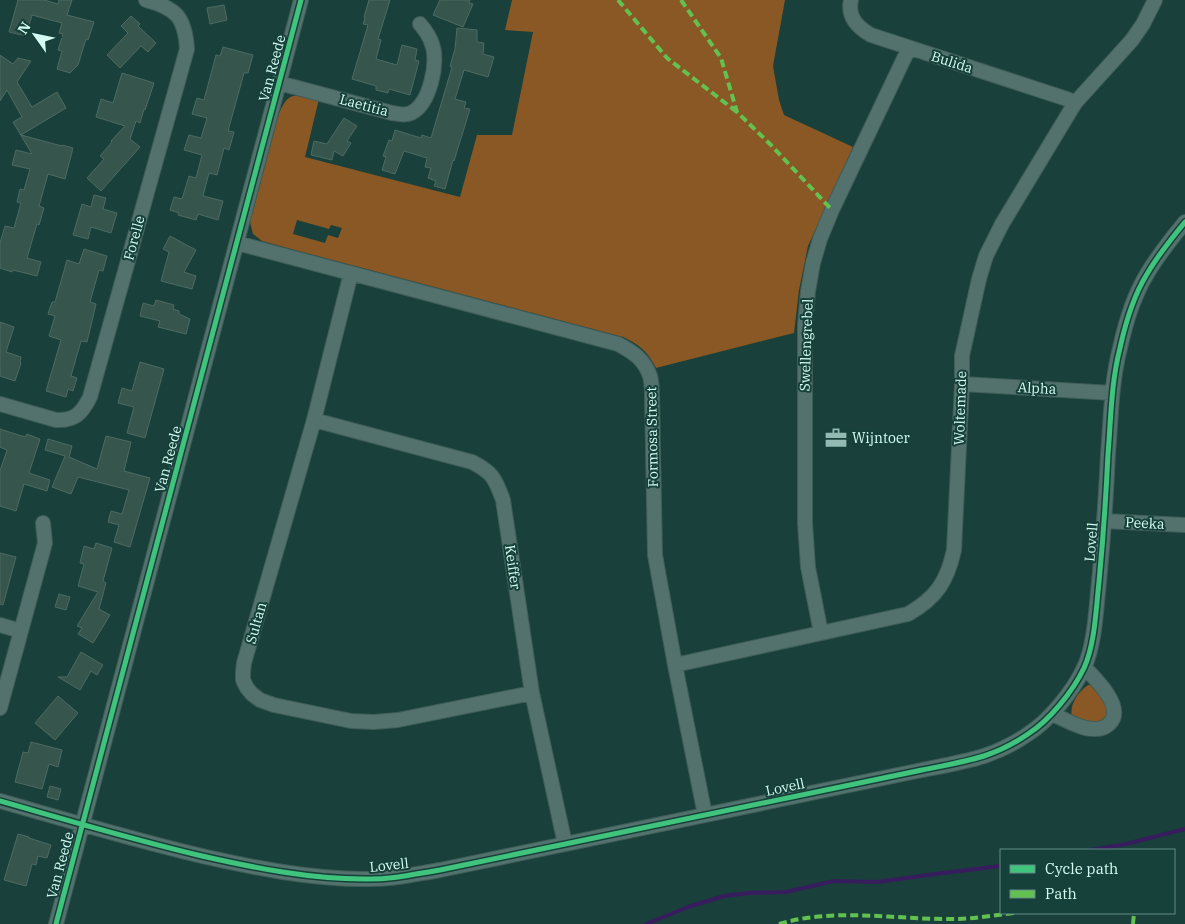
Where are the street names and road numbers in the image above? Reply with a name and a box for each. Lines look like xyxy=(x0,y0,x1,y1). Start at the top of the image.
street label: Van Reede xyxy=(254,33,290,103)
street label: Bulida xyxy=(929,47,975,77)
street label: Laetitia xyxy=(338,90,391,120)
street label: Forelle xyxy=(119,214,149,262)
street label: Swellengrebel xyxy=(795,298,817,392)
street label: Woltemade xyxy=(950,370,970,446)
street label: Alpha xyxy=(1017,378,1057,398)
street label: Formosa Street xyxy=(642,386,662,487)
street label: Van Reede xyxy=(150,424,186,494)
street label: Peeka xyxy=(1125,513,1165,533)
street label: Lovell xyxy=(1080,522,1102,562)
street label: Keiffer xyxy=(501,544,525,591)
street label: Sultan xyxy=(241,600,271,646)
street label: Lovell xyxy=(764,774,806,800)
street label: Van Reede xyxy=(42,830,78,900)
street label: Lovell xyxy=(369,854,409,876)

